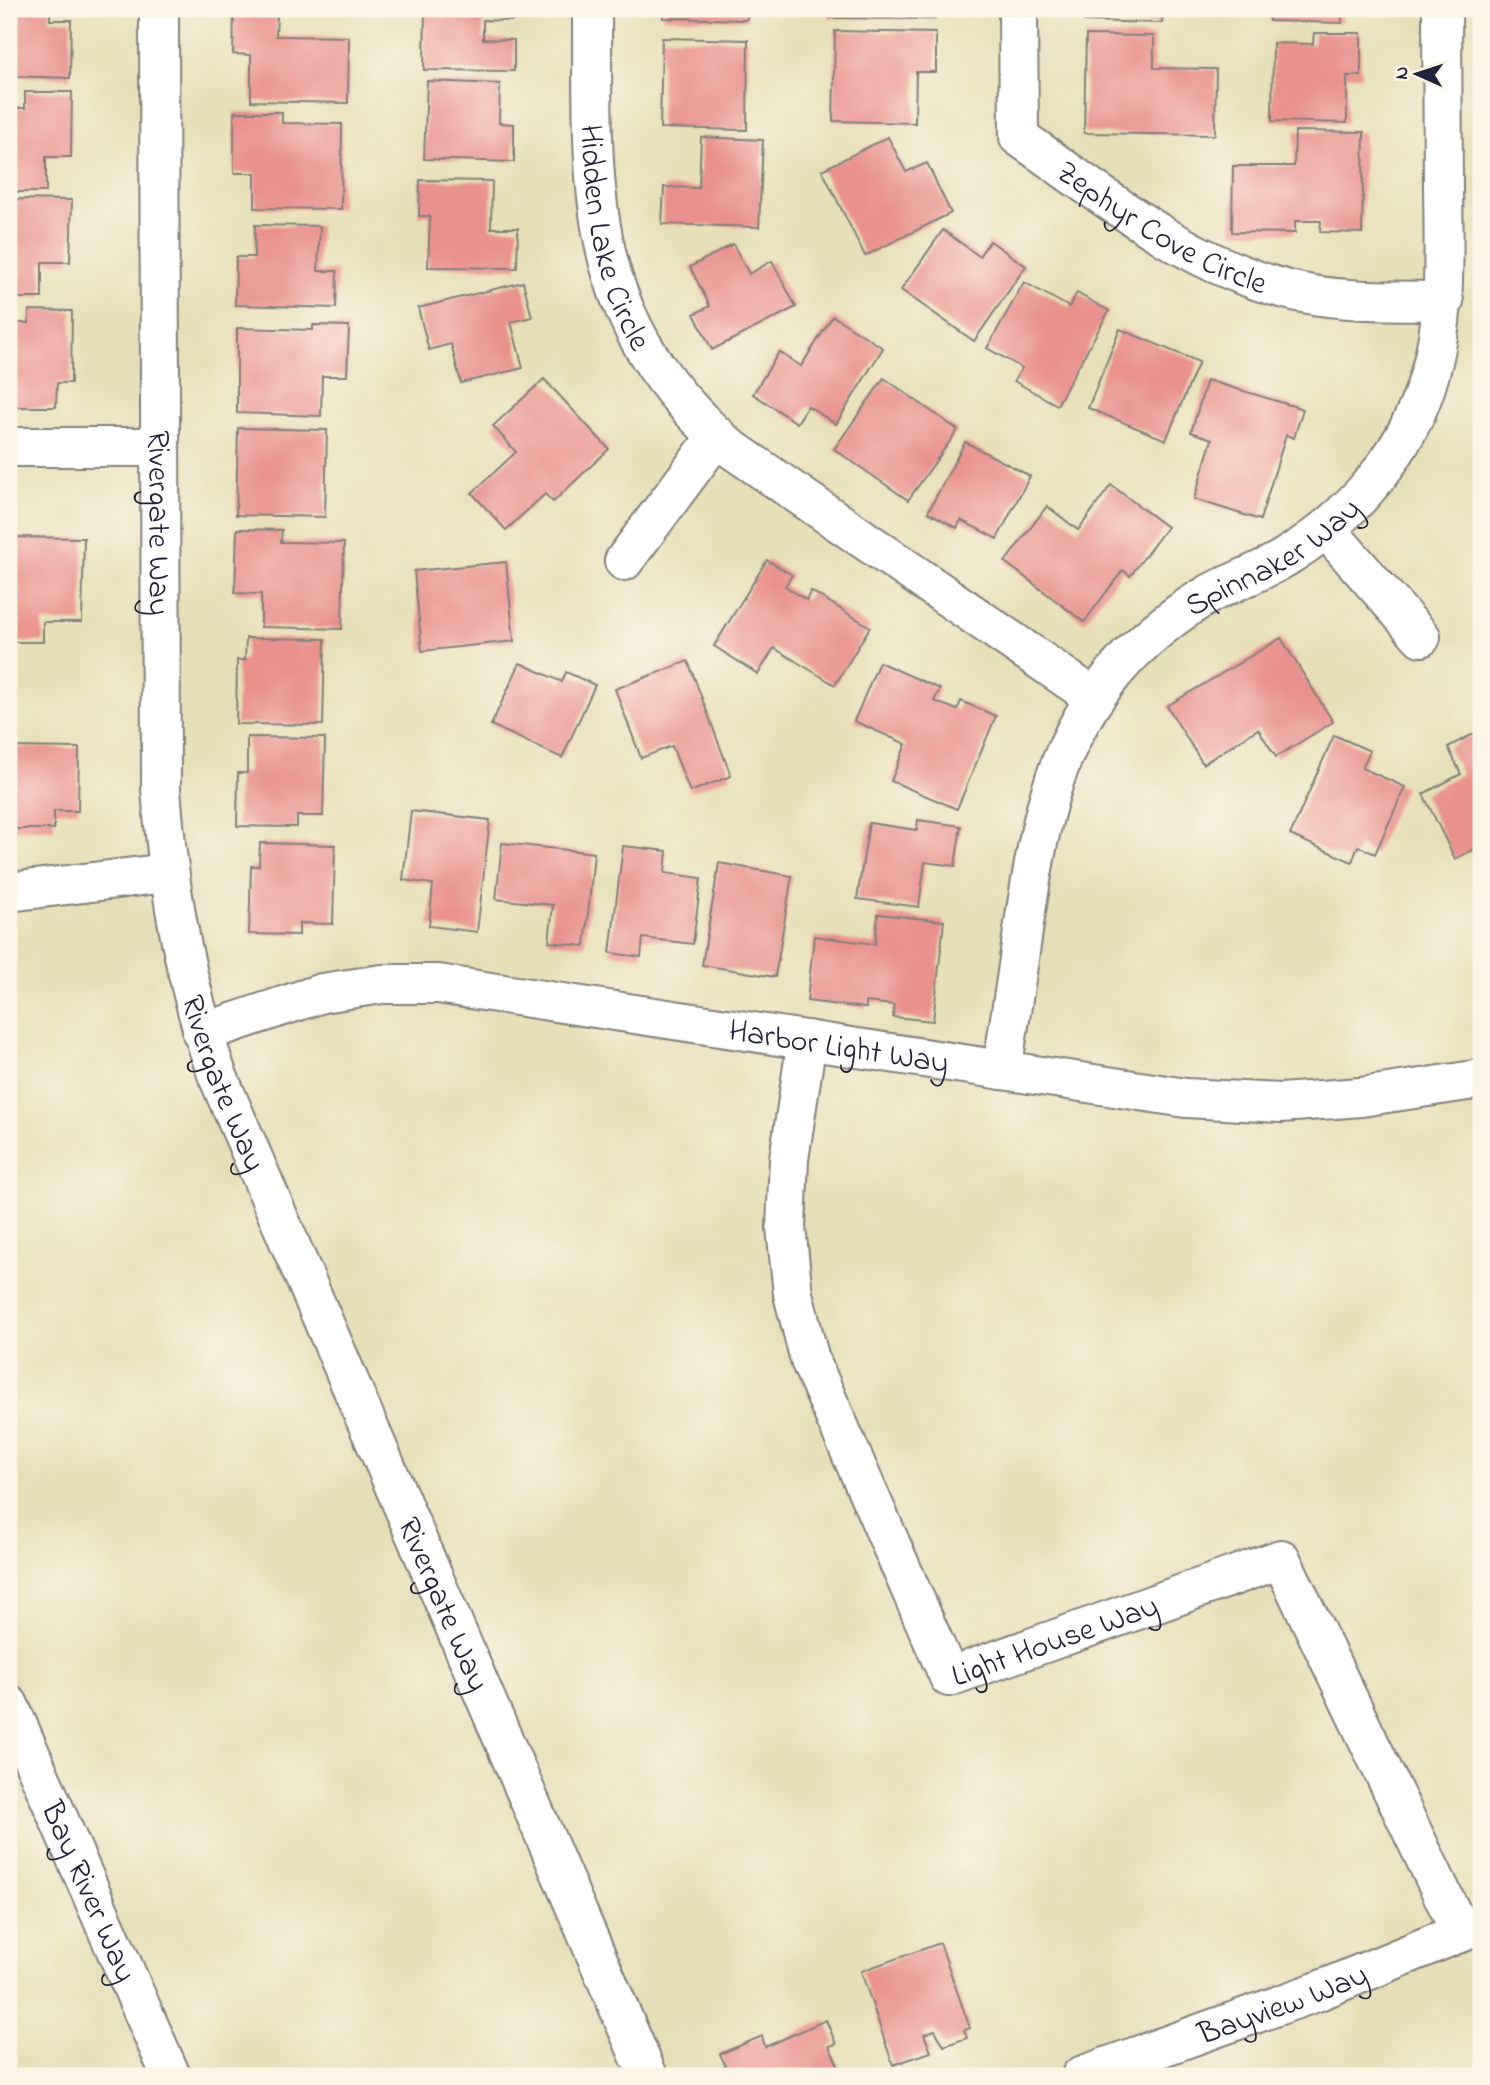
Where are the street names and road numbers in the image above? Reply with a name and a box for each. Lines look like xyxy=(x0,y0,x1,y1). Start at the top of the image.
street label: Hidden Lake Circle xyxy=(566,124,661,361)
street label: Zephyr Cove Circle xyxy=(1045,150,1273,309)
street label: Rivergate Way xyxy=(133,430,181,616)
street label: Spinnaker Way xyxy=(1176,488,1373,630)
street label: Rivergate Way xyxy=(167,990,276,1180)
street label: Harbor Light Way xyxy=(725,1009,952,1089)
street label: Rivergate Way xyxy=(383,1511,500,1700)
street label: Light House Way xyxy=(946,1584,1166,1701)
street label: Bay River Way xyxy=(26,1793,147,1991)
street label: Bayview Way xyxy=(1191,1953,1376,2060)

